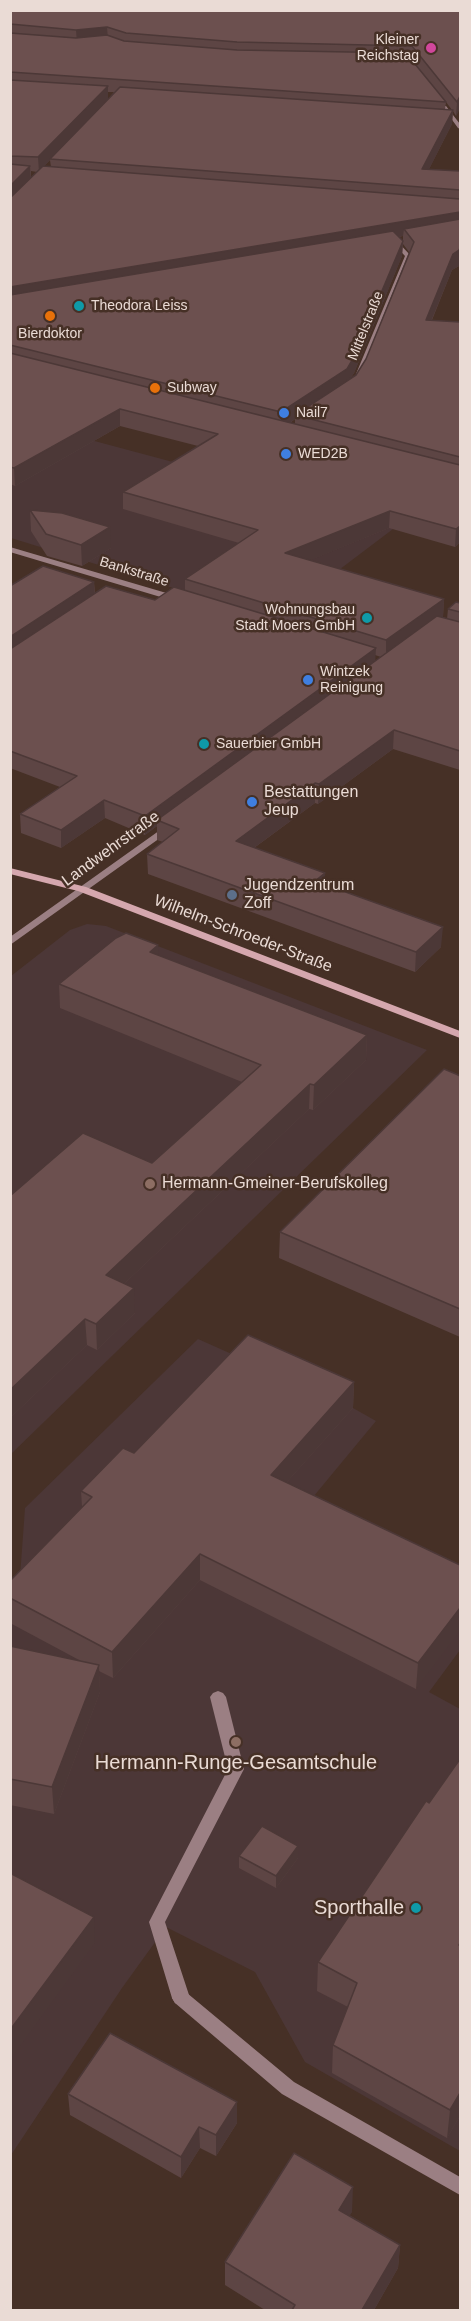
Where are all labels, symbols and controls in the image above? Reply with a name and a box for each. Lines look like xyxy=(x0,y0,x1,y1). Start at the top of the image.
place label: Kleiner Reichstag xyxy=(357,32,419,64)
marker: Kleiner Reichstag xyxy=(424,41,438,55)
street label: Mittelstraße xyxy=(345,289,387,363)
place label: Theodora Leiss xyxy=(91,298,188,314)
marker: Theodora Leiss xyxy=(72,299,86,313)
marker: Bierdoktor xyxy=(43,309,57,323)
place label: Bierdoktor xyxy=(18,326,82,342)
place label: Subway xyxy=(167,380,217,396)
marker: Subway xyxy=(148,381,162,395)
place label: Nail7 xyxy=(296,405,328,421)
marker: Nail7 xyxy=(277,406,291,420)
place label: WED2B xyxy=(298,446,348,462)
marker: WED2B xyxy=(279,447,293,461)
street label: Bankstraße xyxy=(97,554,171,590)
place label: Wohnungsbau Stadt Moers GmbH xyxy=(235,602,355,634)
marker: Wohnungsbau Stadt Moers GmbH xyxy=(360,611,374,625)
place label: Wintzek Reinigung xyxy=(320,664,383,696)
marker: Wintzek Reinigung xyxy=(301,673,315,687)
place label: Sauerbier GmbH xyxy=(216,736,321,752)
marker: Sauerbier GmbH xyxy=(197,737,211,751)
place label: Bestattungen Jeup xyxy=(264,783,358,821)
marker: Bestattungen Jeup xyxy=(245,795,259,809)
street label: Landwehrstraße xyxy=(59,807,163,891)
place label: Jugendzentrum Zoff xyxy=(244,876,354,914)
marker: Jugendzentrum Zoff xyxy=(225,888,239,902)
street label: Wilhelm-Schroeder-Straße xyxy=(151,891,335,977)
place label: Hermann-Gmeiner-Berufskolleg xyxy=(162,1174,388,1194)
marker: Hermann-Gmeiner-Berufskolleg xyxy=(143,1177,157,1191)
marker: Hermann-Runge-Gesamtschule xyxy=(229,1735,243,1749)
place label: Hermann-Runge-Gesamtschule xyxy=(95,1751,377,1775)
place label: Sporthalle xyxy=(314,1896,404,1920)
marker: Sporthalle xyxy=(409,1901,423,1915)

